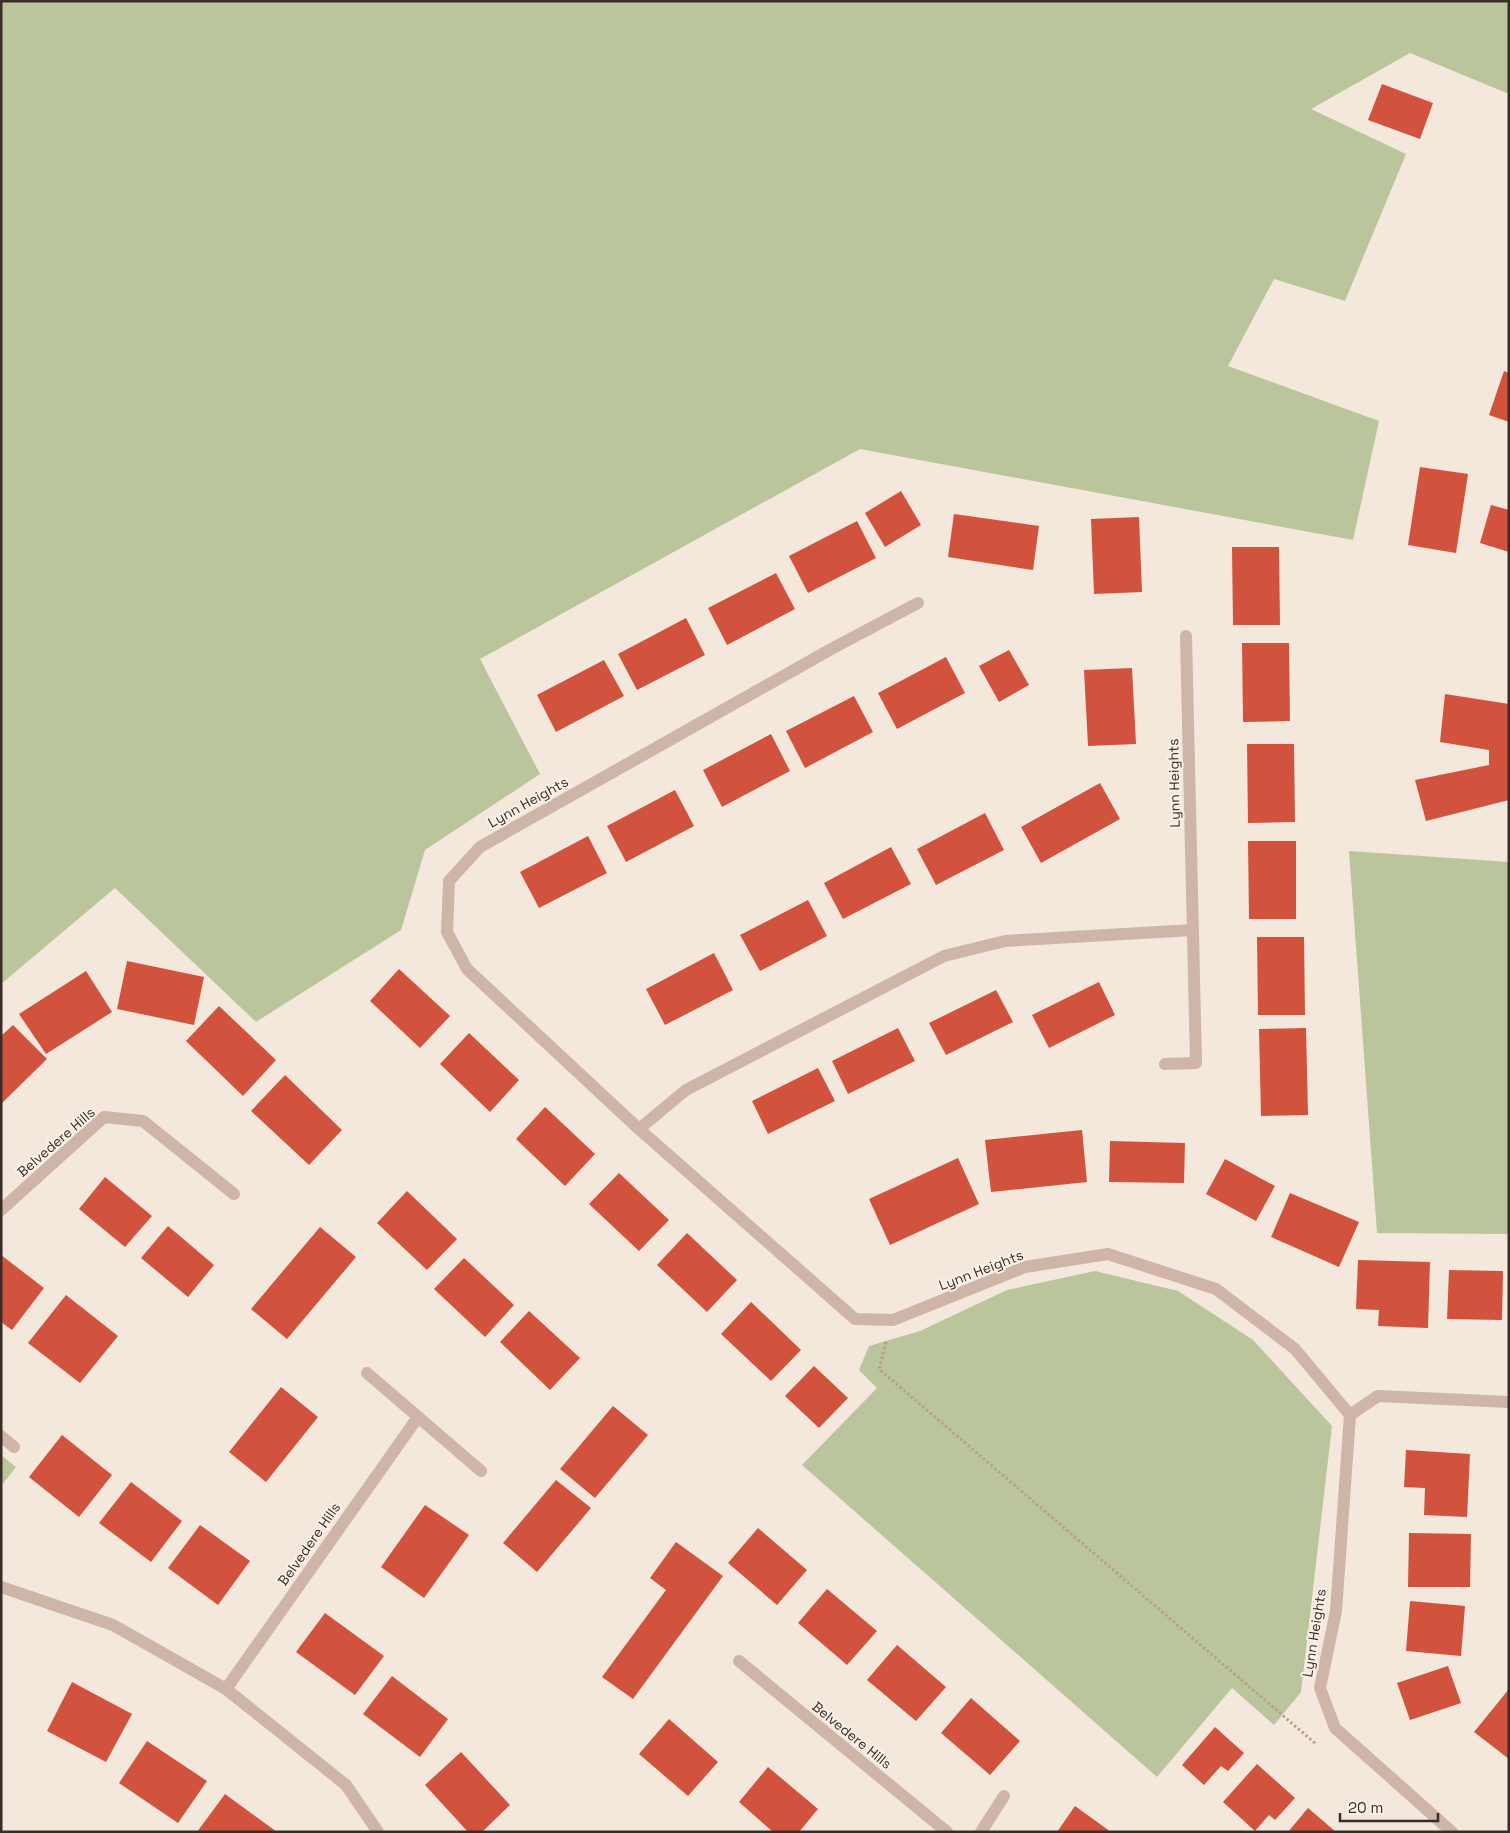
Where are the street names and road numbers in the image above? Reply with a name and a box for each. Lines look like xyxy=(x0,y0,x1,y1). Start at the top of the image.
street label: Lynn Heights xyxy=(1164,738,1184,828)
street label: Lynn Heights xyxy=(485,773,571,831)
street label: Belvedere Hills xyxy=(13,1103,99,1181)
street label: Lynn Heights xyxy=(936,1246,1026,1294)
street label: Belvedere Hills xyxy=(274,1499,344,1589)
street label: Lynn Heights xyxy=(1298,1588,1330,1678)
street label: Belvedere Hills xyxy=(808,1697,896,1773)

